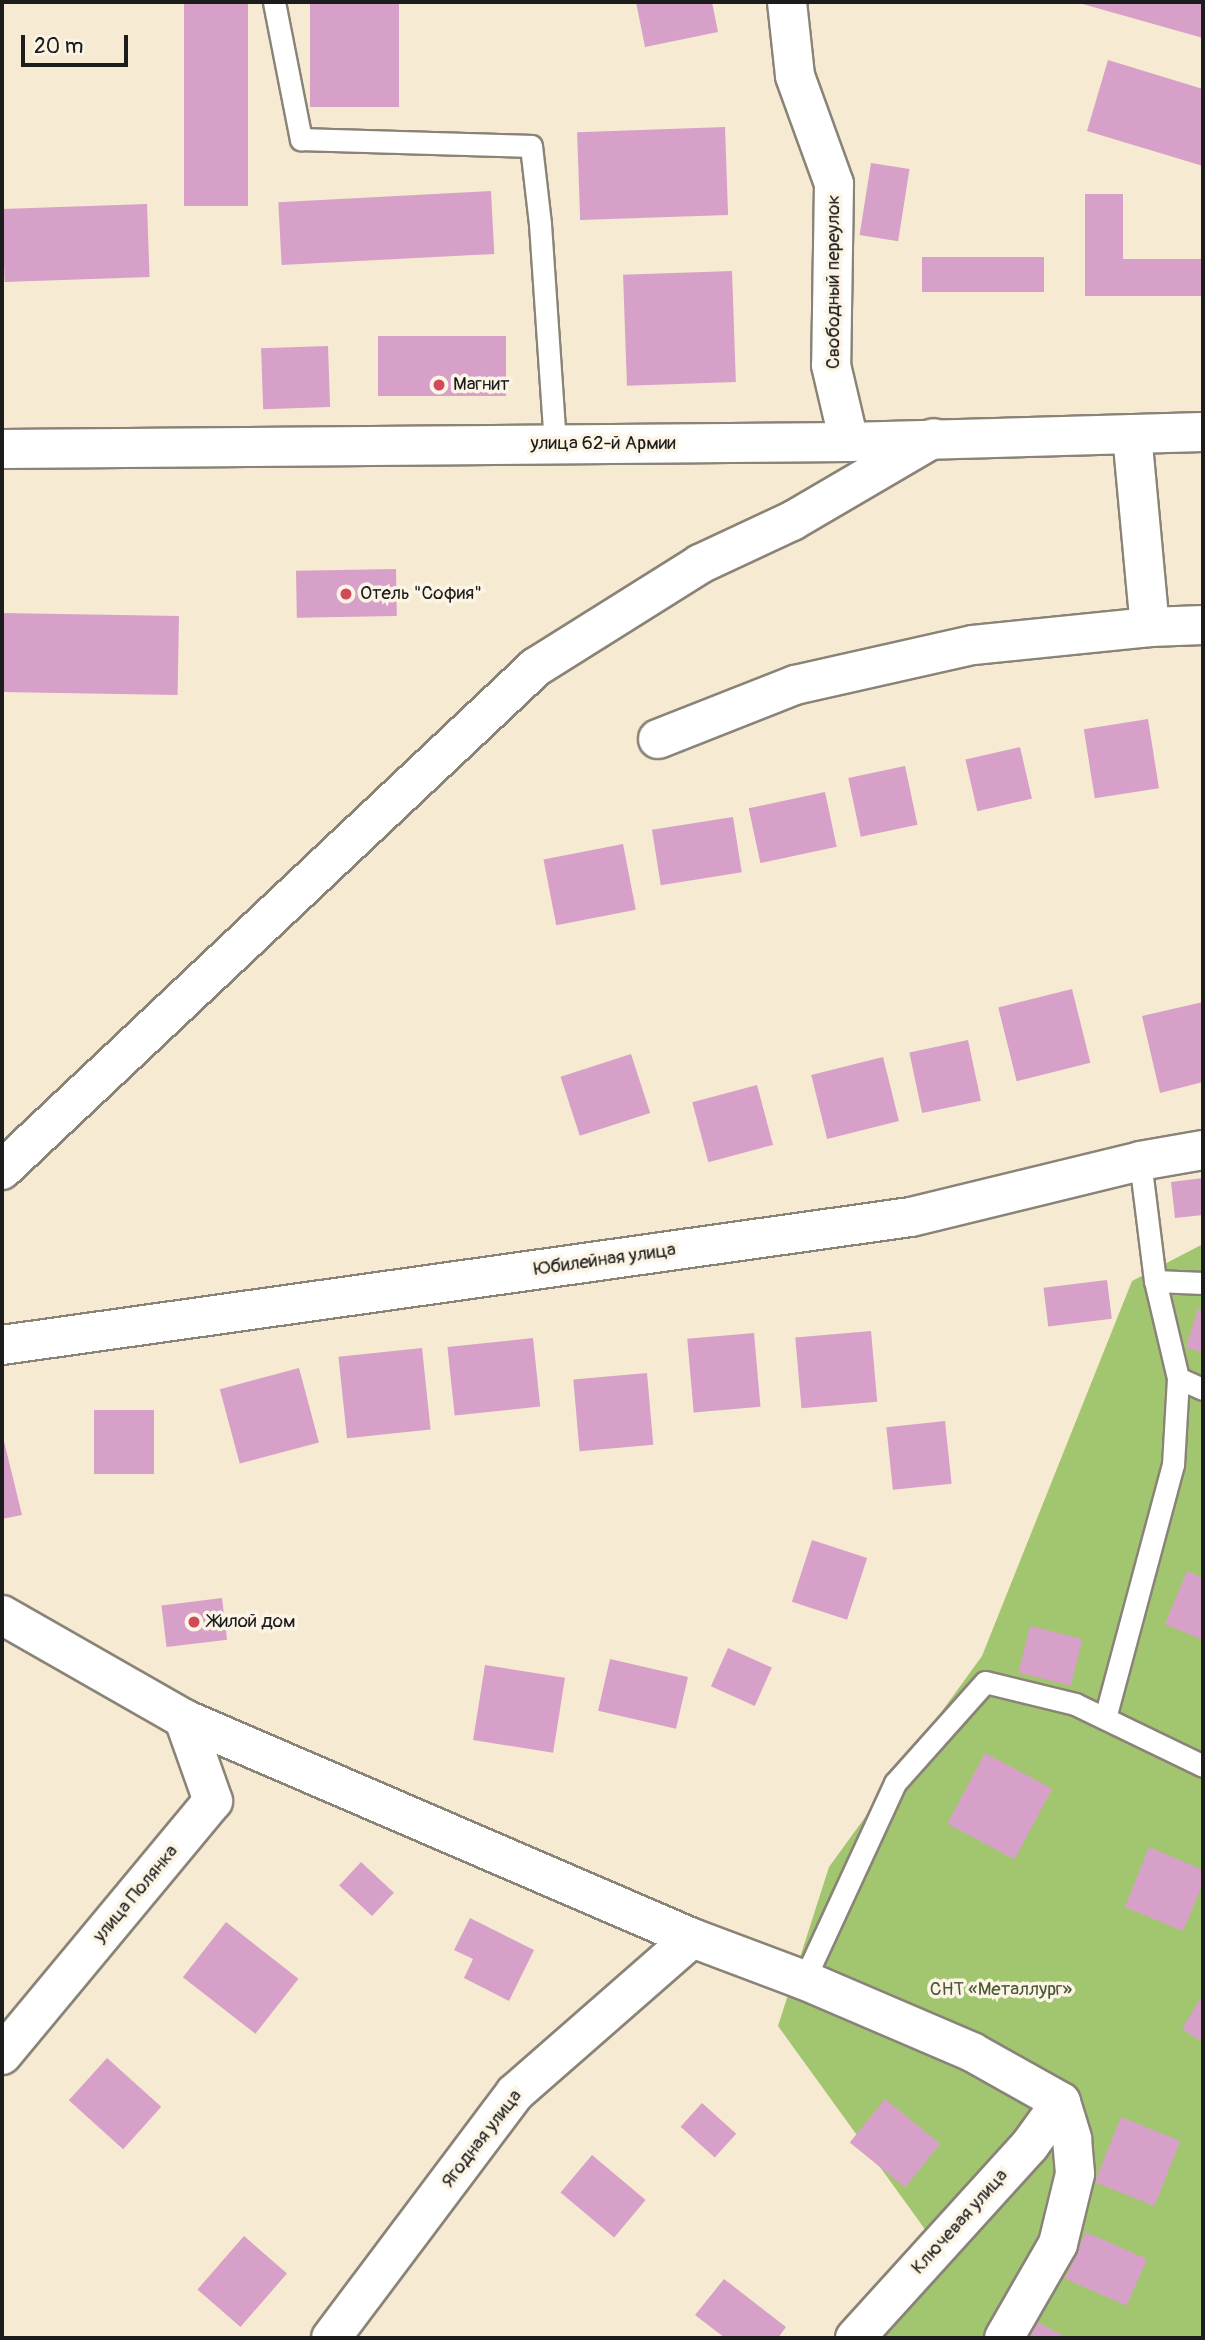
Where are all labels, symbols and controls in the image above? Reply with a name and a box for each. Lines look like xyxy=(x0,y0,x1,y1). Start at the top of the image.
scale bar xyxy=(24,21,131,65)
text: 20 m xyxy=(34,33,83,60)
street label: Свободный переулок xyxy=(823,195,845,369)
place label: Магнит xyxy=(453,374,509,396)
marker: Магнит xyxy=(431,377,447,393)
street label: улица 62-й Армии xyxy=(530,433,676,455)
place label: Отель "София" xyxy=(360,583,482,605)
marker: Отель "София" xyxy=(338,586,354,602)
street label: Юбилейная улица xyxy=(533,1239,677,1281)
place label: Жилой дом xyxy=(208,1611,295,1633)
marker: Жилой дом xyxy=(186,1614,202,1630)
street label: улица Полянка xyxy=(89,1841,183,1947)
park label: СНТ «Металлург» xyxy=(930,1979,1072,2001)
street label: Ягодная улица xyxy=(437,2086,527,2192)
street label: Ключевая улица xyxy=(907,2165,1013,2279)

